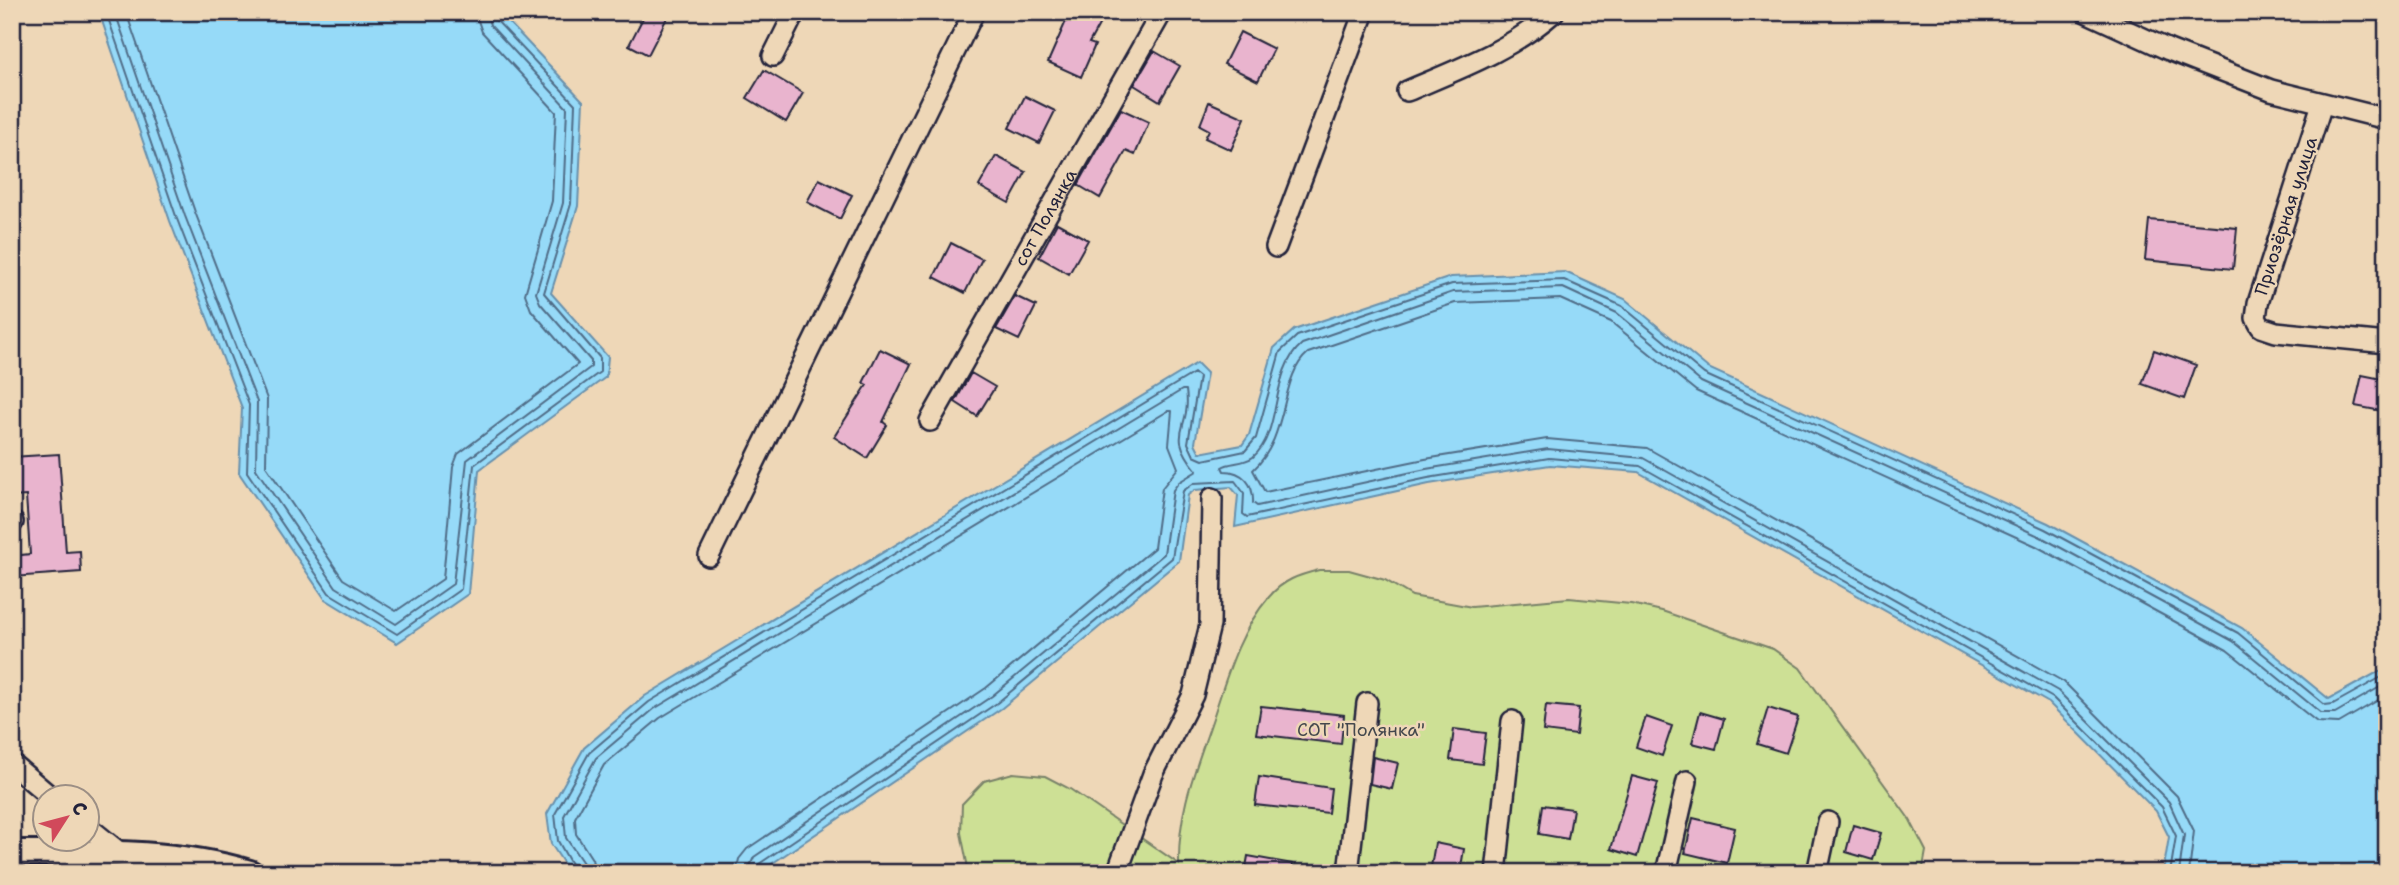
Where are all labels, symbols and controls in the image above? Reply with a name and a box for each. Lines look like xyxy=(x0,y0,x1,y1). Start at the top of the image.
street label: Приозёрная улица xyxy=(2249,134,2323,298)
street label: сот Полянка xyxy=(1008,165,1083,270)
park label: СОТ "Полянка" xyxy=(1297,718,1425,742)
north arrow xyxy=(32,784,102,854)
text: С xyxy=(66,796,93,820)

